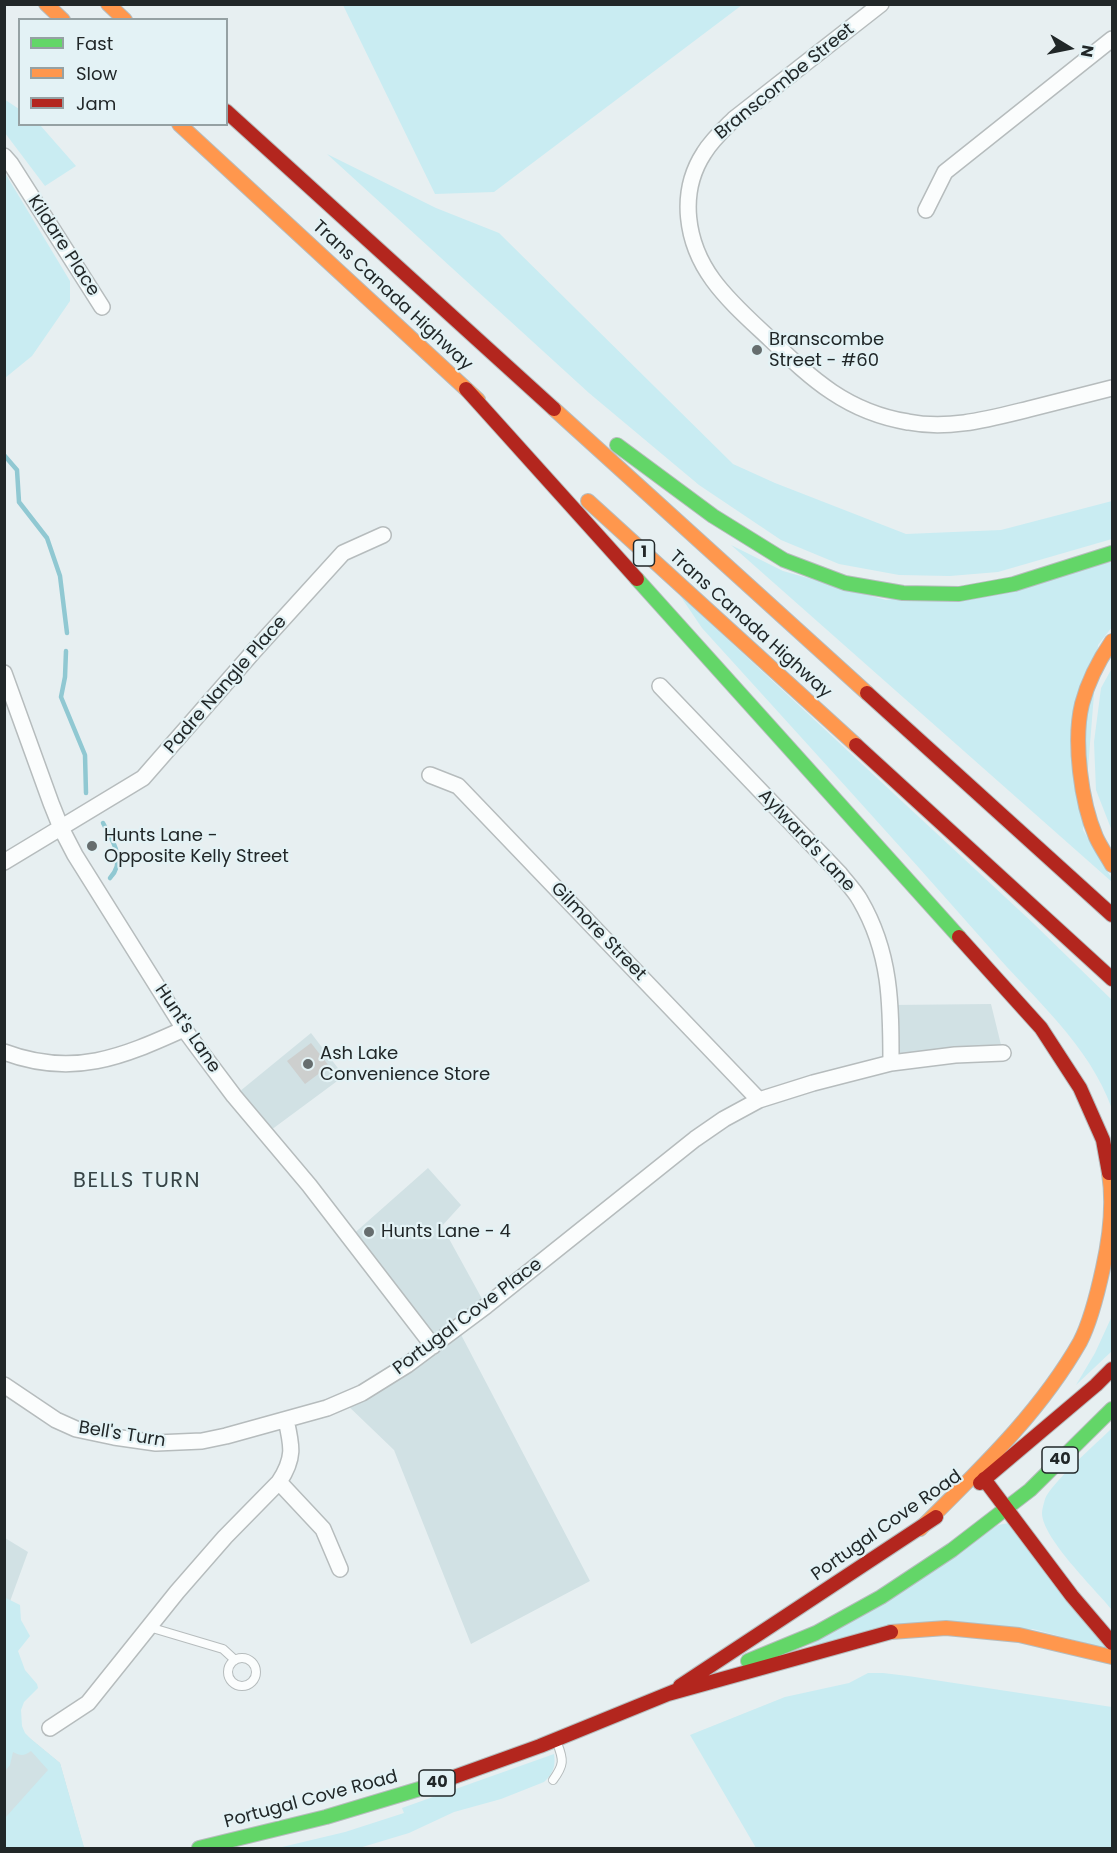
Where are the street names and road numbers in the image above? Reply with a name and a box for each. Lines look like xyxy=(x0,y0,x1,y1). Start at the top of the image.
street label: Branscombe Street xyxy=(711,19,859,145)
street label: Kildare Place xyxy=(22,192,104,300)
street label: Trans Canada Highway xyxy=(308,216,476,376)
road number: 1 xyxy=(634,540,654,566)
street label: Trans Canada Highway xyxy=(664,546,836,704)
street label: Padre Nangle Place xyxy=(160,612,292,758)
street label: Aylward's Lane xyxy=(753,785,859,897)
street label: Gilmore Street xyxy=(546,878,650,986)
street label: Hunt's Lane xyxy=(150,981,224,1077)
street label: Portugal Cove Place xyxy=(389,1254,547,1380)
street label: Bell's Turn xyxy=(77,1417,167,1453)
road number: 40 xyxy=(1042,1447,1078,1473)
street label: Portugal Cove Road xyxy=(808,1466,966,1586)
street label: Portugal Cove Road xyxy=(222,1766,400,1834)
road number: 40 xyxy=(419,1770,455,1796)

